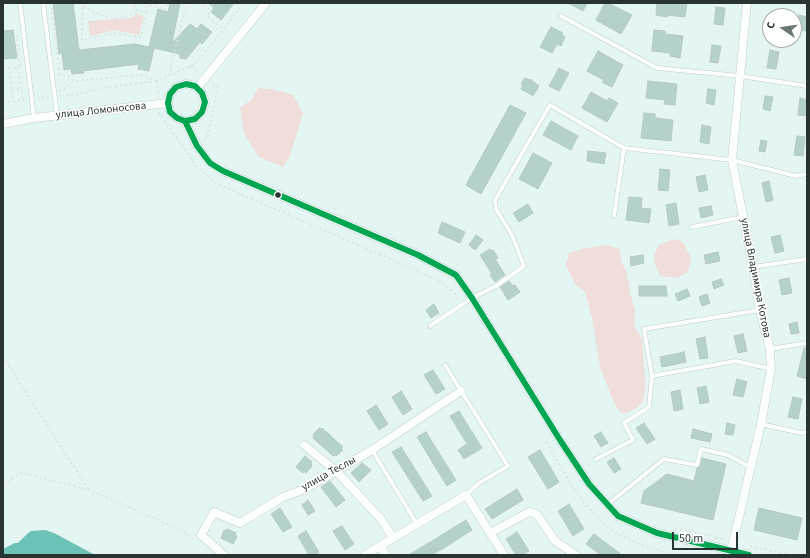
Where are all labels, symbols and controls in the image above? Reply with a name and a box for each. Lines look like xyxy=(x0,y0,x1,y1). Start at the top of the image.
north arrow xyxy=(762,8,802,48)
text: С xyxy=(763,21,779,30)
street label: улица Ломоносова xyxy=(55,100,147,122)
unlabelled marker xyxy=(273,190,283,200)
street label: улица Владимира Котова xyxy=(737,217,773,339)
street label: улица Теслы xyxy=(300,454,358,494)
scale bar xyxy=(674,524,740,550)
text: 50 m xyxy=(679,530,703,547)

